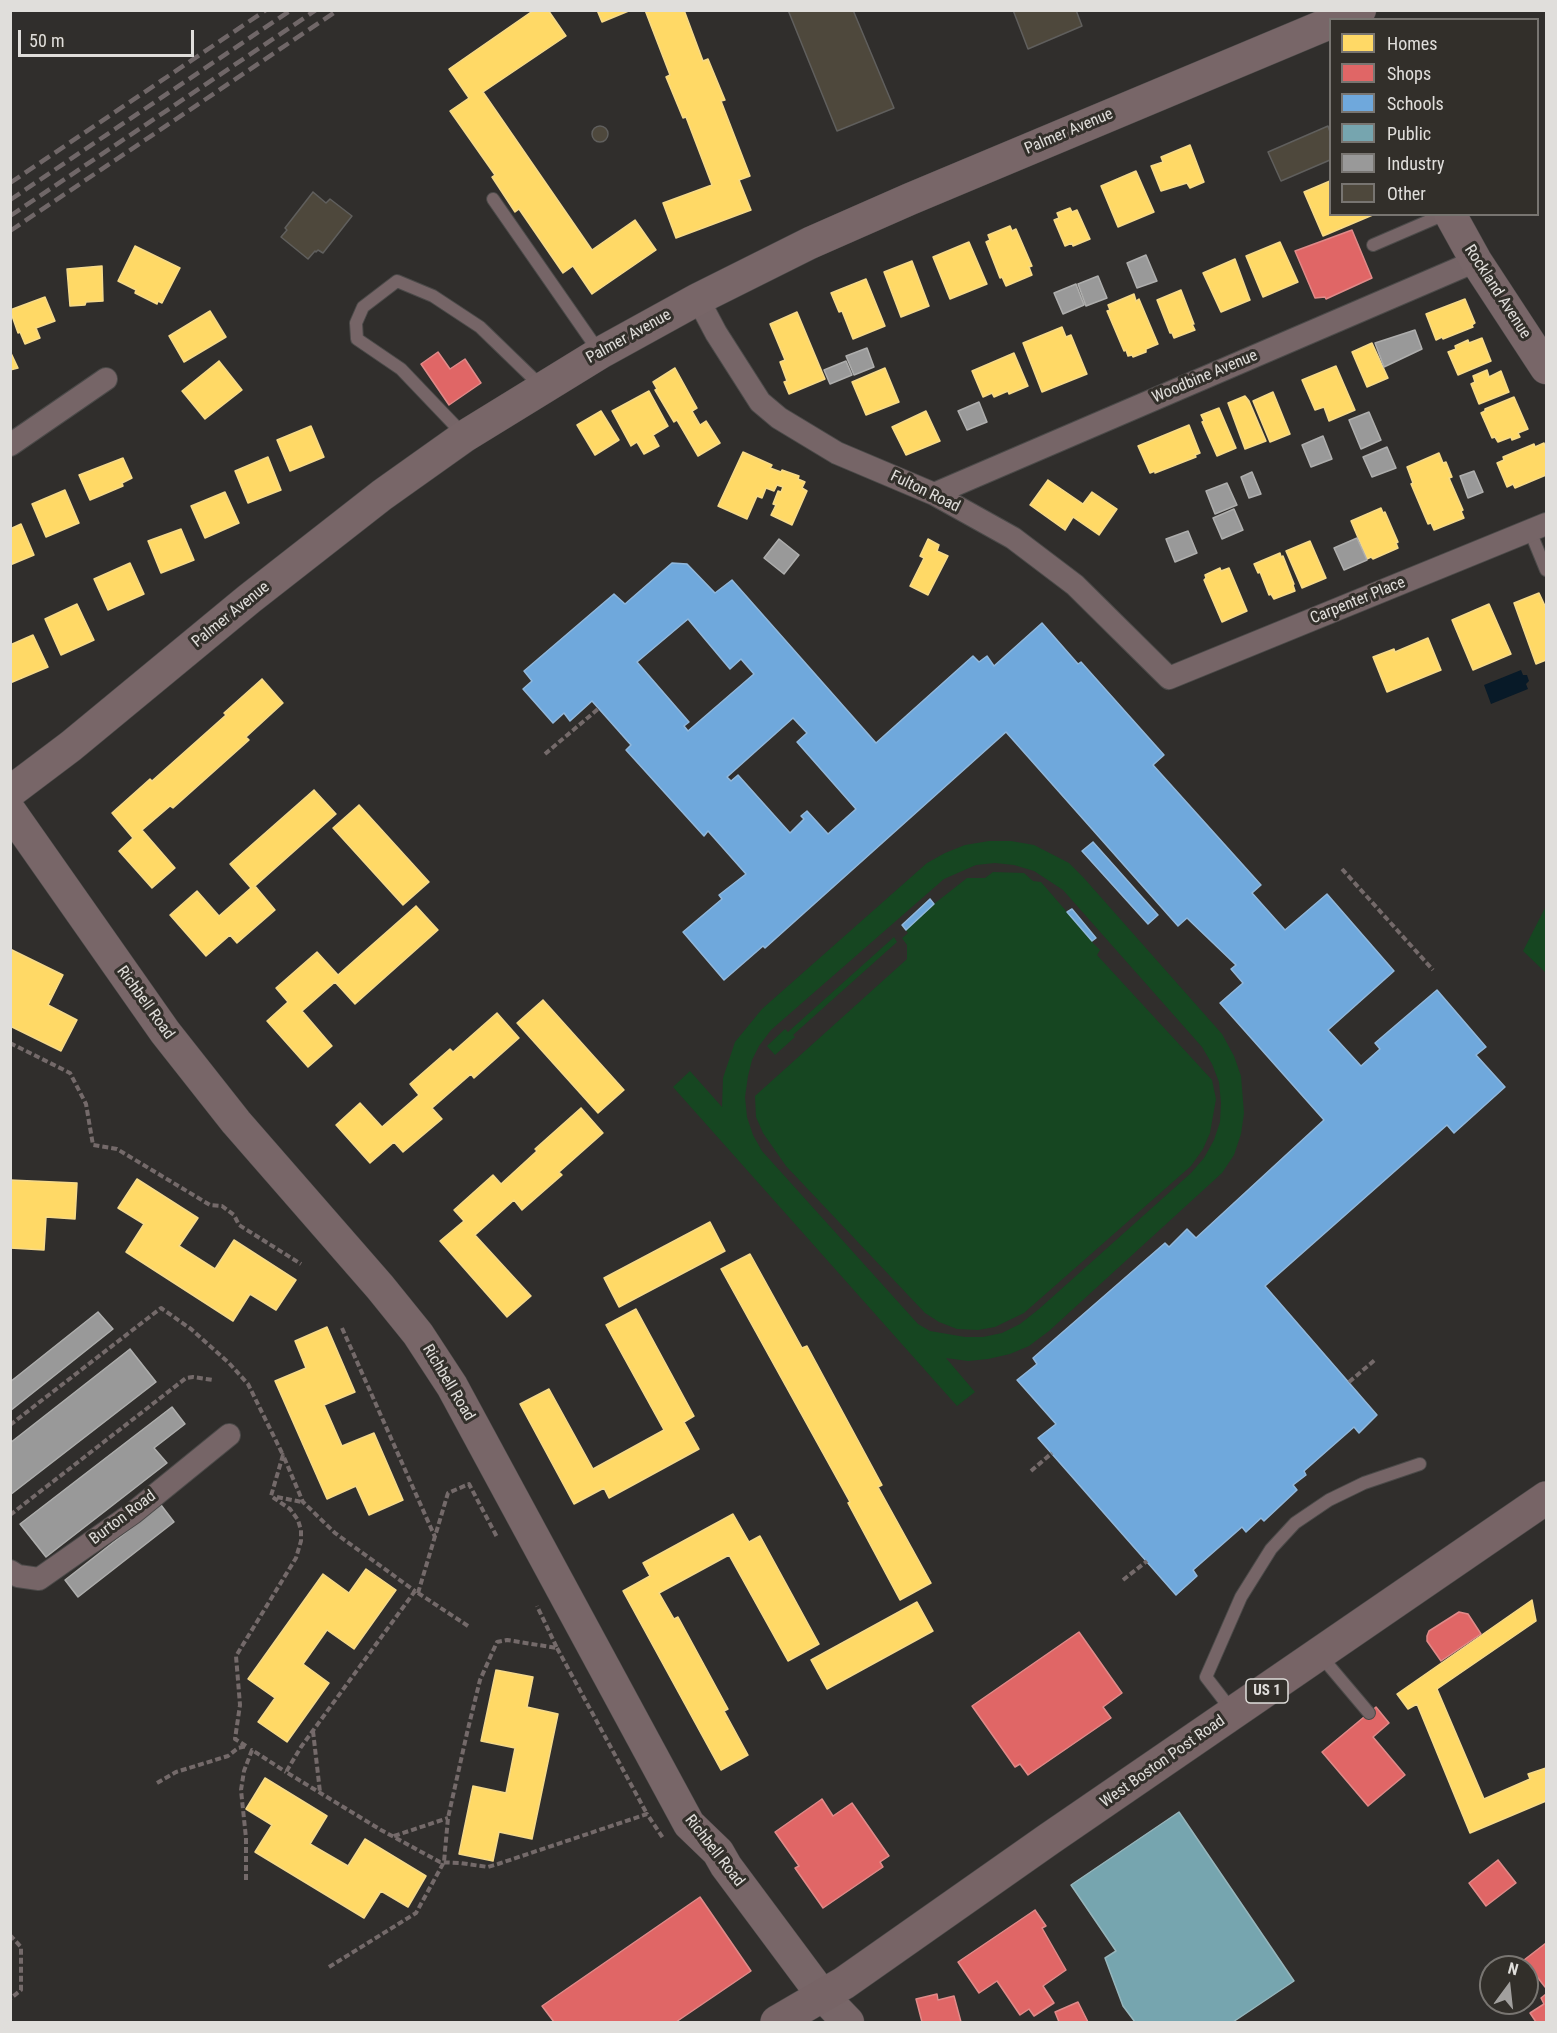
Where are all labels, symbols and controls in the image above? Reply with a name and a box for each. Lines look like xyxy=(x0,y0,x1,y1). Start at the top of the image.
scale bar xyxy=(21,18,196,56)
legend xyxy=(1329,18,1539,216)
text: 50 m xyxy=(29,30,64,51)
text: Homes xyxy=(1387,33,1437,54)
text: Shops xyxy=(1387,63,1431,84)
text: Schools xyxy=(1387,93,1444,114)
street label: Palmer Avenue xyxy=(1022,105,1116,159)
text: Public xyxy=(1387,123,1431,144)
text: Industry xyxy=(1387,153,1445,174)
text: Other xyxy=(1387,183,1426,204)
street label: Rockland Avenue xyxy=(1460,242,1534,342)
street label: Palmer Avenue xyxy=(583,306,675,368)
street label: Woodbine Avenue xyxy=(1149,346,1261,408)
street label: Fulton Road xyxy=(887,467,963,517)
street label: Carpenter Place xyxy=(1308,573,1408,629)
street label: Palmer Avenue xyxy=(188,578,274,652)
street label: Richbell Road xyxy=(112,963,178,1043)
street label: Richbell Road xyxy=(418,1341,478,1425)
street label: Burton Road xyxy=(86,1487,160,1549)
road number: US 1 xyxy=(1246,1679,1288,1703)
street label: West Boston Post Road xyxy=(1097,1712,1229,1812)
street label: Richbell Road xyxy=(680,1811,748,1891)
north arrow xyxy=(1479,1955,1539,2015)
text: N xyxy=(1506,1959,1520,1980)

